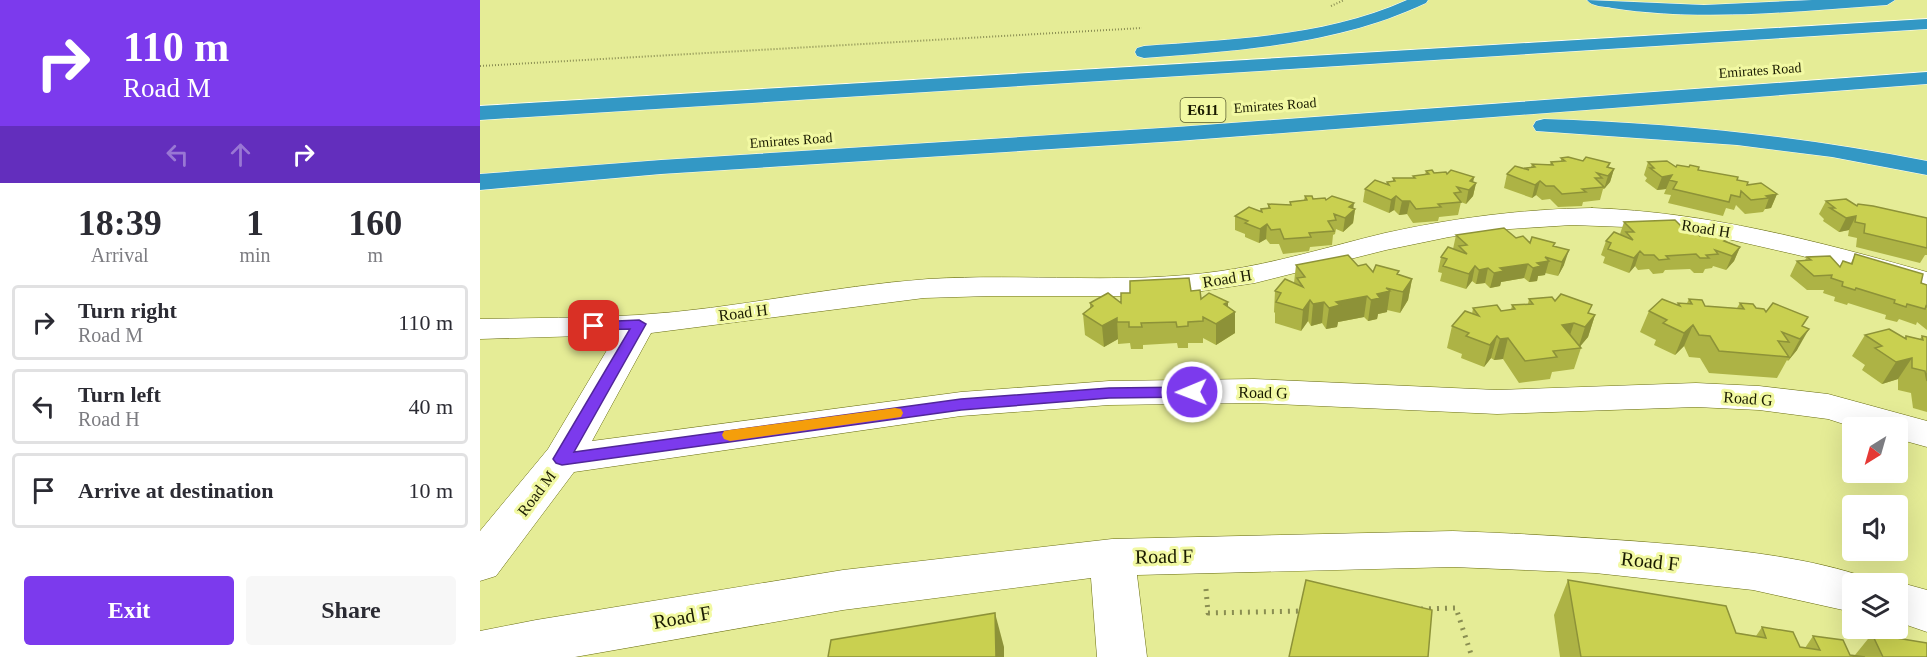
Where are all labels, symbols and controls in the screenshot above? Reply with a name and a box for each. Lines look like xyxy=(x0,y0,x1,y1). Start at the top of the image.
icon: right xyxy=(24,24,102,102)
text: 110 m xyxy=(123,24,229,70)
street label: Emirates Road xyxy=(1718,60,1802,81)
text: Road M xyxy=(123,73,211,103)
street label: Emirates Road xyxy=(1233,95,1317,116)
road number: E611 xyxy=(1180,98,1226,122)
street label: Emirates Road xyxy=(749,130,833,151)
icon: left xyxy=(161,138,194,171)
icon: ahead xyxy=(224,138,257,171)
icon: right xyxy=(287,138,320,171)
text: 18:39 xyxy=(78,203,162,243)
text: 1 xyxy=(246,203,264,243)
text: 160 xyxy=(348,203,402,243)
street label: Road H xyxy=(1680,216,1732,241)
text: Arrival xyxy=(91,244,149,266)
text: min xyxy=(239,244,271,266)
text: m xyxy=(368,244,383,266)
street label: Road H xyxy=(1201,266,1253,291)
text: Turn right xyxy=(78,298,177,323)
pin xyxy=(568,300,619,351)
street label: Road H xyxy=(718,301,769,324)
icon: right xyxy=(27,306,60,339)
icon: arrive xyxy=(577,309,610,342)
text: 110 m xyxy=(398,310,453,335)
text: Road M xyxy=(78,324,143,346)
position arrow xyxy=(1160,360,1224,424)
text: Turn left xyxy=(78,382,161,407)
street label: Road G xyxy=(1238,384,1288,401)
street label: Road G xyxy=(1723,388,1774,409)
icon: left xyxy=(27,390,60,423)
text: 40 m xyxy=(408,394,453,419)
text: Road H xyxy=(78,408,140,430)
north arrow xyxy=(1842,417,1908,483)
map controls xyxy=(1842,417,1908,639)
street label: Road M xyxy=(514,467,559,519)
icon: arrive xyxy=(27,474,60,507)
text: Arrive at destination xyxy=(78,478,274,503)
text: 10 m xyxy=(408,478,453,503)
button: sound xyxy=(1842,495,1908,561)
street label: Road F xyxy=(1135,544,1193,568)
street label: Road F xyxy=(1620,547,1680,575)
button: layers xyxy=(1842,573,1908,639)
button: Exit xyxy=(24,576,234,645)
button: Share xyxy=(246,576,456,645)
street label: Road F xyxy=(651,601,713,633)

